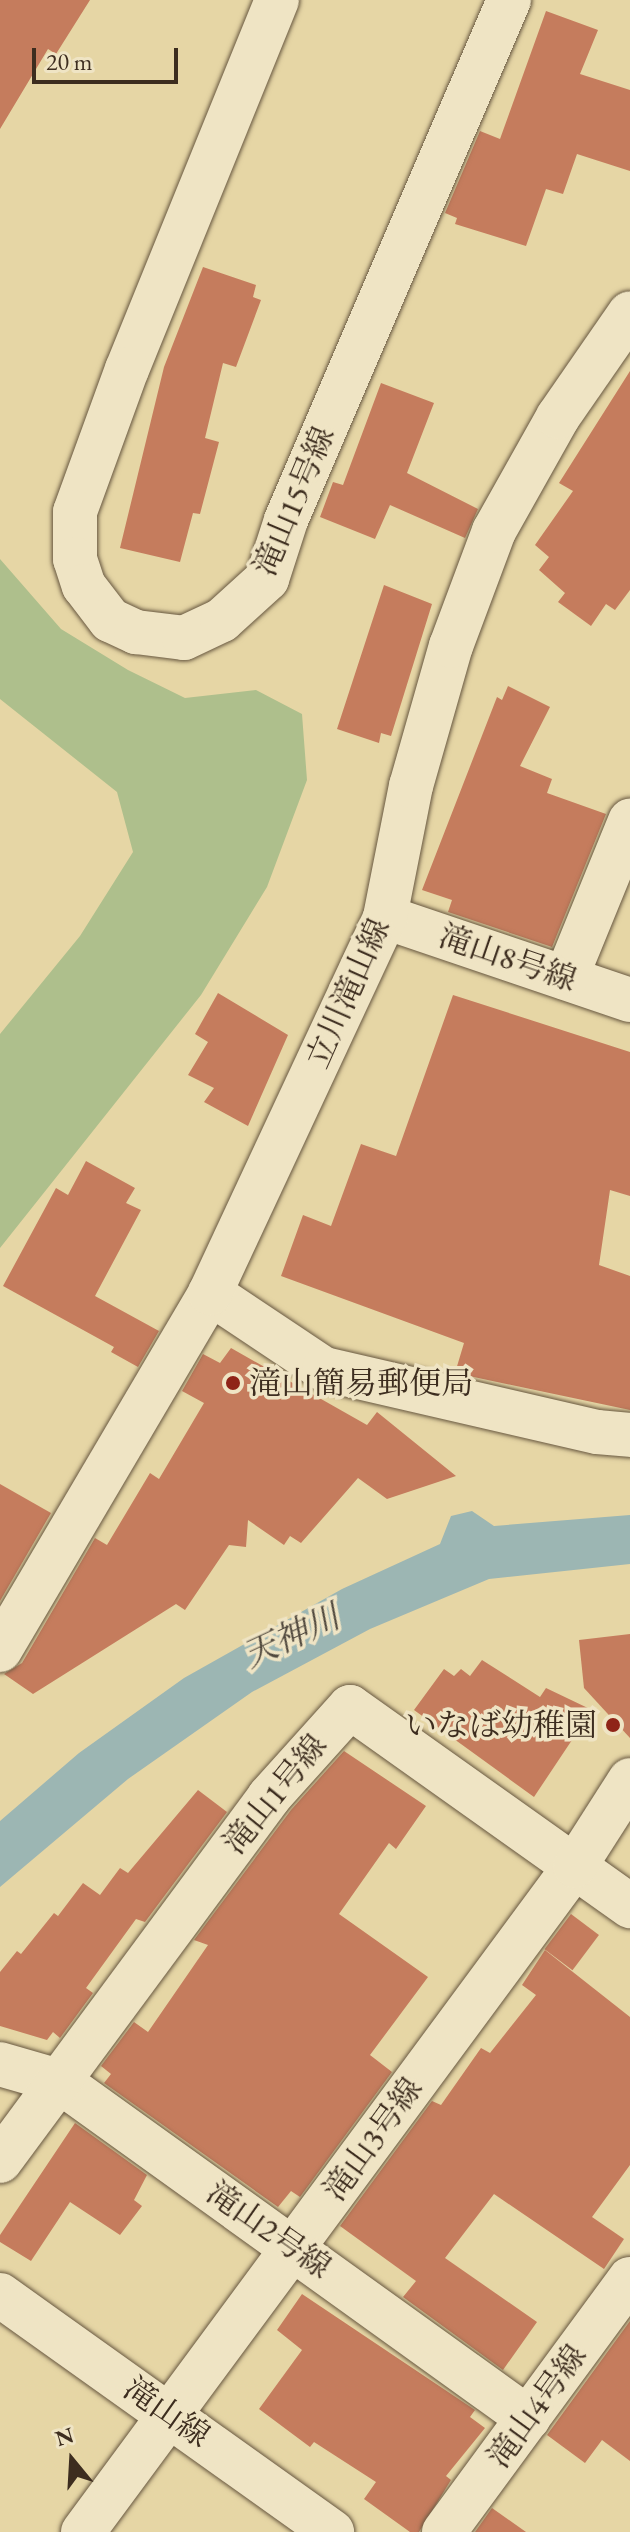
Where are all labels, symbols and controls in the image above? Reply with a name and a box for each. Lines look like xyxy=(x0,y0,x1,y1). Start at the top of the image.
scale bar xyxy=(36,32,182,82)
text: 20 m xyxy=(46,46,93,77)
street label: 滝山15号線 xyxy=(245,420,343,582)
street label: 立川滝山線 xyxy=(298,912,398,1074)
street label: 滝山8号線 xyxy=(434,917,582,999)
place label: 滝山簡易郵便局 xyxy=(249,1364,473,1402)
marker: 滝山簡易郵便局 xyxy=(224,1374,242,1392)
water label: 天神川 xyxy=(236,1596,346,1676)
place label: いなば幼稚園 xyxy=(405,1706,597,1744)
marker: いなば幼稚園 xyxy=(604,1716,622,1734)
street label: 滝山1号線 xyxy=(215,1726,335,1862)
street label: 滝山3号線 xyxy=(315,2070,431,2208)
street label: 滝山2号線 xyxy=(199,2173,339,2287)
street label: 滝山4号線 xyxy=(479,2337,595,2475)
street label: 滝山線 xyxy=(117,2369,217,2455)
north arrow xyxy=(32,2420,112,2500)
text: N xyxy=(51,2420,77,2453)

